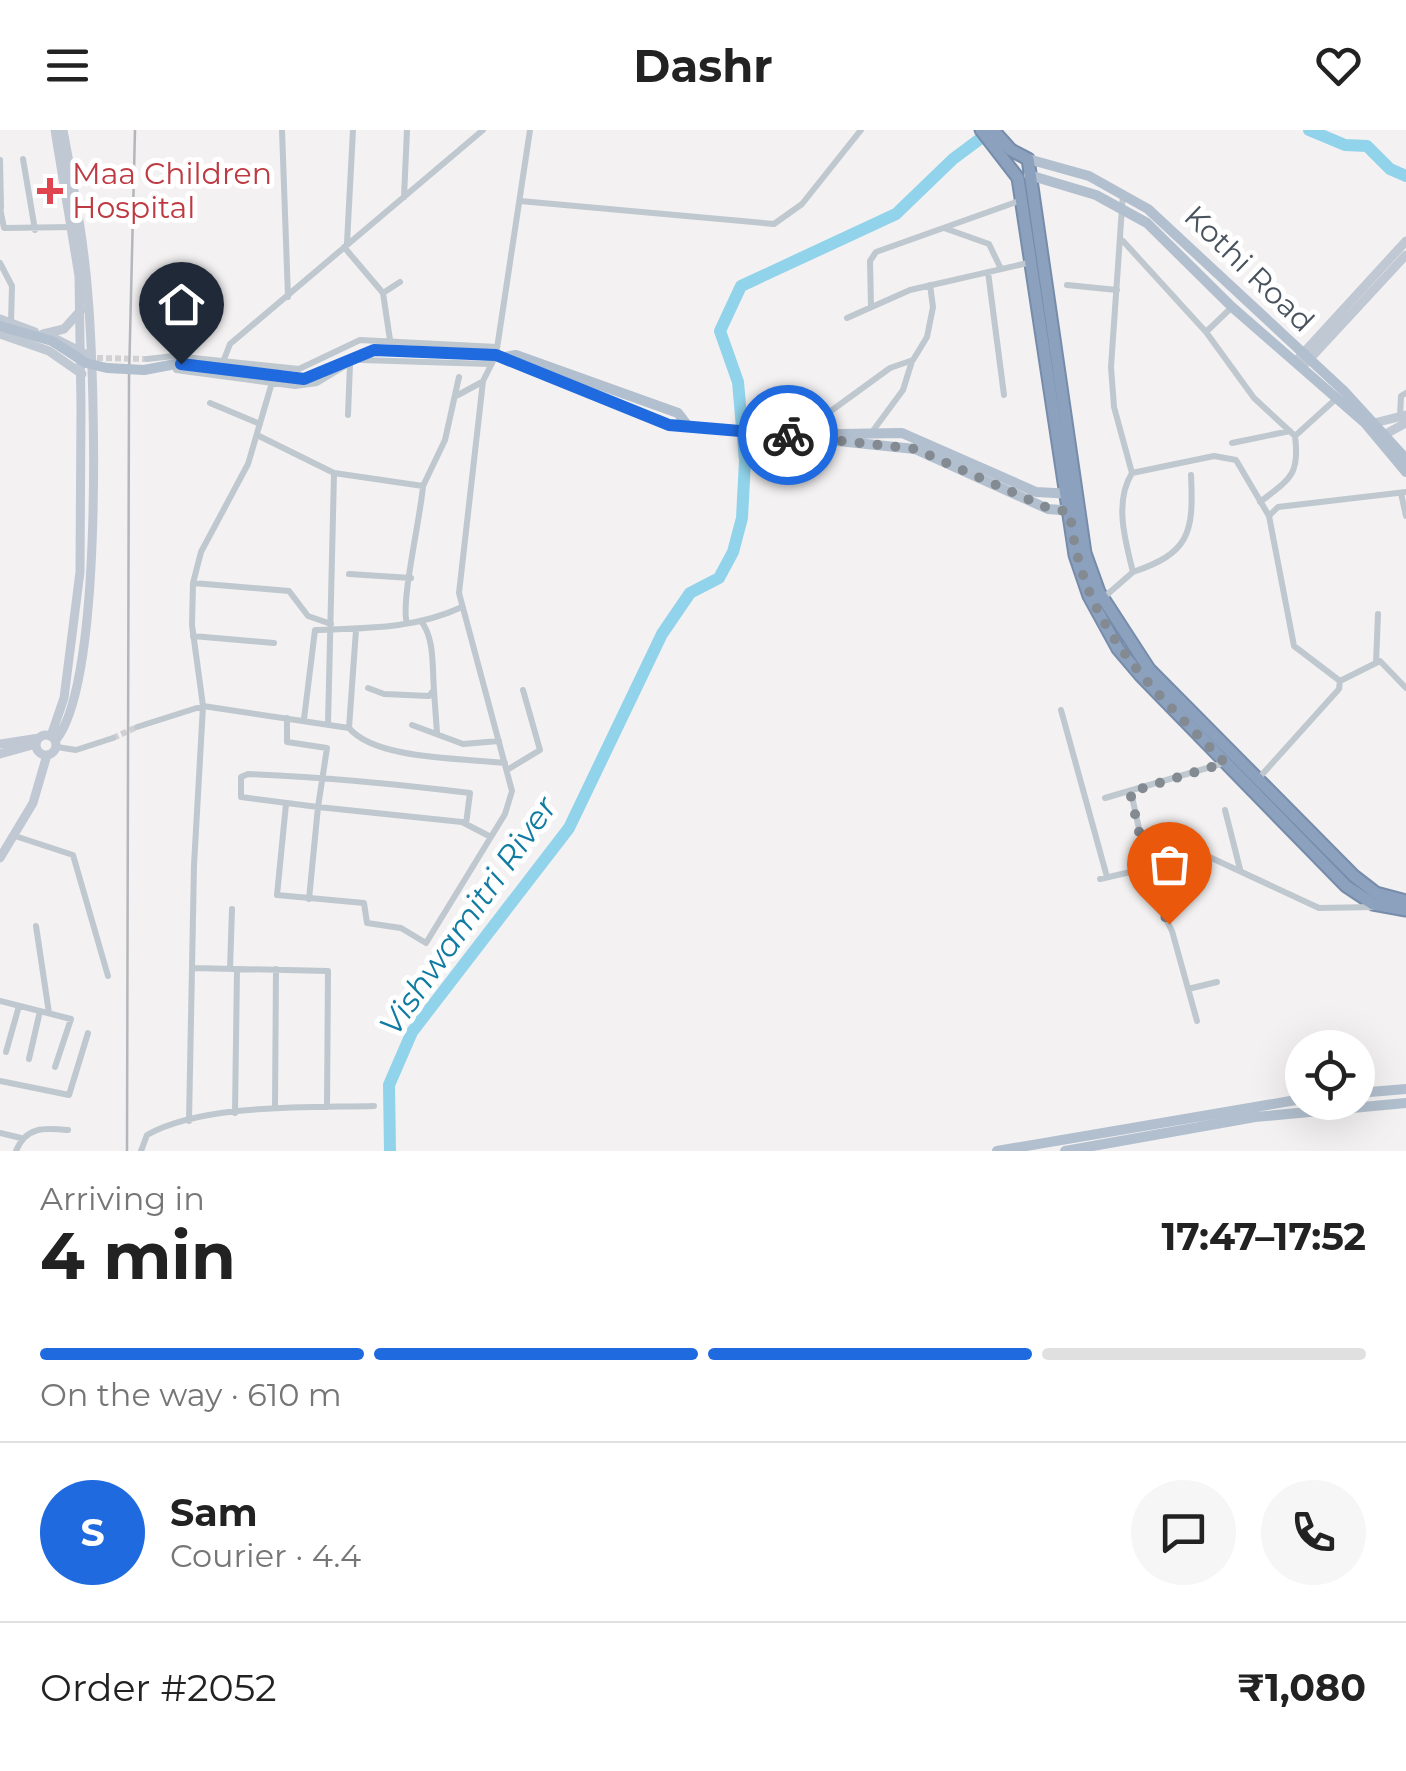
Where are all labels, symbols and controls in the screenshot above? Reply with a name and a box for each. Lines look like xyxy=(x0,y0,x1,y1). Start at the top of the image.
icon: menu xyxy=(40,38,95,93)
text: Dashr xyxy=(633,38,773,93)
icon: heart xyxy=(1311,38,1366,93)
place label: Maa Children Hospital xyxy=(72,155,272,226)
marker: Maa Children Hospital xyxy=(37,178,63,204)
street label: Kothi Road xyxy=(1177,198,1322,340)
pin xyxy=(139,262,224,365)
icon: home xyxy=(154,277,209,332)
courier xyxy=(738,385,838,485)
icon: bike xyxy=(761,408,816,463)
water label: Vishwamitri River xyxy=(371,788,565,1043)
pin xyxy=(1127,822,1212,925)
icon: bag xyxy=(1142,837,1197,892)
map controls xyxy=(1285,1030,1375,1120)
button: locate xyxy=(1285,1030,1375,1120)
text: Arriving in xyxy=(40,1179,205,1218)
text: 17:47–17:52 xyxy=(1161,1213,1366,1260)
text: 4 min xyxy=(40,1216,236,1295)
text: On the way · 610 m xyxy=(40,1375,342,1414)
button: chat xyxy=(1131,1480,1236,1585)
button: phone xyxy=(1261,1480,1366,1585)
text: Sam xyxy=(170,1489,258,1536)
text: S xyxy=(80,1509,105,1556)
text: Courier · 4.4 xyxy=(170,1536,361,1575)
text: Order #2052 xyxy=(40,1664,277,1711)
text: ₹1,080 xyxy=(1237,1664,1366,1711)

